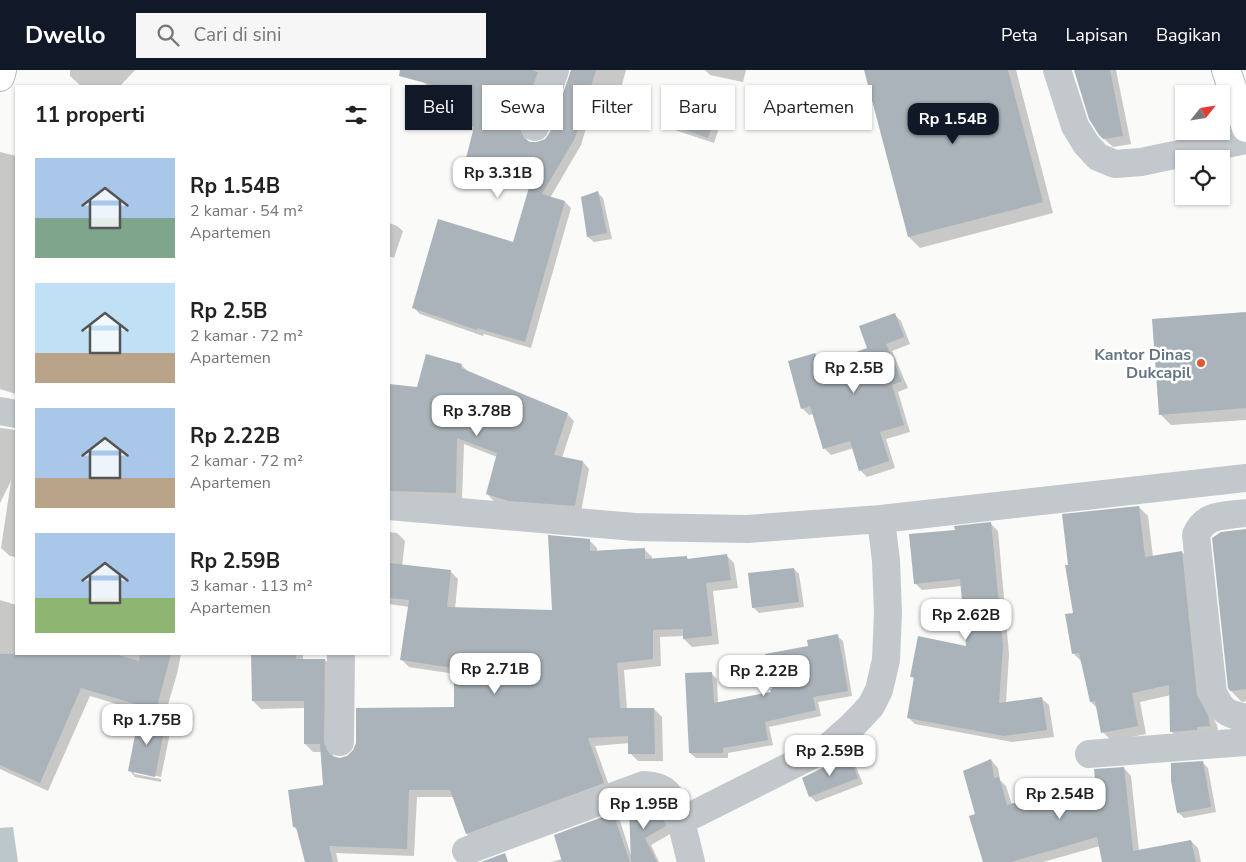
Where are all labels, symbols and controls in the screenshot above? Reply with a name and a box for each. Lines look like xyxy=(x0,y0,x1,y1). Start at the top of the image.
search box xyxy=(136,13,486,58)
text: Dwello xyxy=(25,19,106,51)
icon: search xyxy=(154,21,182,49)
text: Cari di sini xyxy=(194,22,281,48)
text: Peta xyxy=(1001,23,1037,47)
text: Lapisan xyxy=(1065,23,1128,47)
text: Bagikan xyxy=(1156,23,1221,47)
chip: Beli xyxy=(405,85,472,130)
chip: Sewa xyxy=(482,85,563,130)
chip: Filter xyxy=(573,85,651,130)
chip: Baru xyxy=(661,85,735,130)
chip: Apartemen xyxy=(745,85,872,130)
north arrow xyxy=(1175,85,1230,140)
map controls xyxy=(1175,85,1230,205)
text: 11 properti xyxy=(35,101,145,129)
icon: filters xyxy=(342,101,370,129)
pin: Rp 1.54B xyxy=(901,102,1005,145)
text: Rp 1.54B xyxy=(919,108,987,130)
button: locate xyxy=(1175,150,1230,205)
pin: Rp 3.31B xyxy=(446,156,550,199)
text: Rp 3.31B xyxy=(464,162,532,184)
text: Rp 1.54B xyxy=(190,172,280,200)
icon: home xyxy=(75,178,135,238)
text: 2 kamar · 54 m² xyxy=(190,200,303,222)
text: Apartemen xyxy=(190,222,271,244)
text: Rp 2.5B xyxy=(190,297,268,325)
icon: home xyxy=(75,303,135,363)
text: 2 kamar · 72 m² xyxy=(190,325,303,347)
place label: Kantor Dinas Dukcapil xyxy=(1094,344,1191,384)
text: Apartemen xyxy=(190,347,271,369)
pin: Rp 2.5B xyxy=(808,352,900,394)
text: Rp 2.5B xyxy=(824,357,884,379)
marker: Kantor Dinas Dukcapil xyxy=(1195,357,1207,369)
pin: Rp 3.78B xyxy=(425,394,529,437)
text: Rp 3.78B xyxy=(443,400,511,422)
text: Rp 2.22B xyxy=(190,422,280,450)
icon: home xyxy=(75,428,135,488)
text: 2 kamar · 72 m² xyxy=(190,450,303,472)
text: Apartemen xyxy=(190,472,271,494)
text: Rp 2.59B xyxy=(190,547,280,575)
icon: home xyxy=(75,553,135,613)
text: 3 kamar · 113 m² xyxy=(190,575,313,597)
text: Apartemen xyxy=(190,597,271,619)
pin: Rp 2.62B xyxy=(914,598,1018,641)
text: Rp 2.62B xyxy=(932,604,1000,626)
pin: Rp 2.71B xyxy=(443,652,547,695)
pin: Rp 2.22B xyxy=(712,654,816,697)
text: Rp 2.71B xyxy=(461,658,529,680)
text: Rp 2.22B xyxy=(730,660,798,682)
pin: Rp 1.75B xyxy=(95,704,199,746)
text: Rp 1.75B xyxy=(113,709,181,731)
pin: Rp 2.59B xyxy=(778,734,882,777)
text: Rp 2.59B xyxy=(796,740,864,762)
pin: Rp 2.54B xyxy=(1008,778,1112,820)
text: Rp 2.54B xyxy=(1026,783,1094,805)
pin: Rp 1.95B xyxy=(592,788,696,830)
text: Rp 1.95B xyxy=(610,793,678,815)

